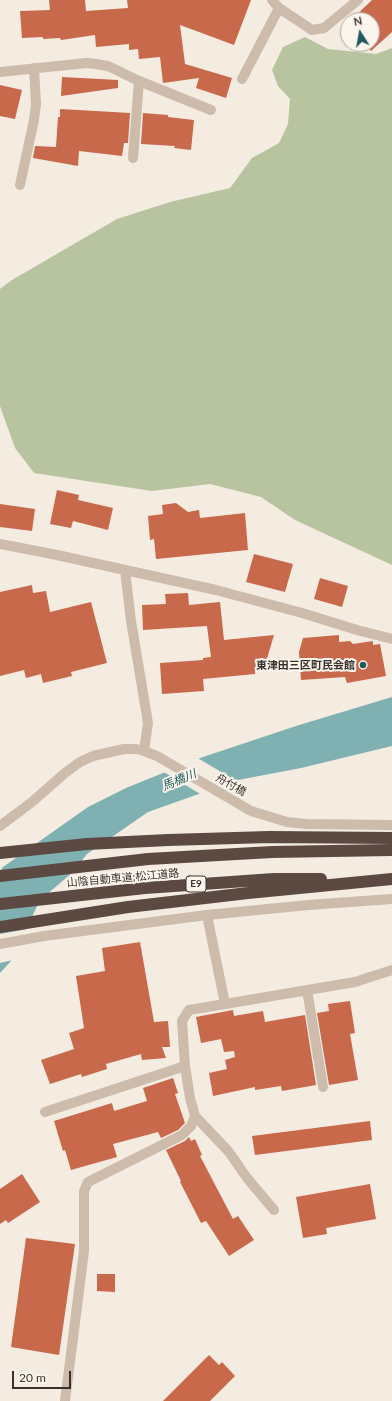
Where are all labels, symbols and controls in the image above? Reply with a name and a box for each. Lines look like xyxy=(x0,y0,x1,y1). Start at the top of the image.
north arrow xyxy=(340,12,380,52)
text: N xyxy=(352,14,363,28)
place label: 東津田三区町民会館 xyxy=(256,658,355,672)
marker: 東津田三区町民会館 xyxy=(358,660,368,670)
water label: 馬橋川 xyxy=(160,766,198,794)
street label: 舟付橋 xyxy=(213,771,249,799)
street label: 山陰自動車道;松江道路 xyxy=(66,867,180,889)
road number: E9 xyxy=(186,876,206,892)
scale bar xyxy=(14,1363,73,1389)
text: 20 m xyxy=(19,1370,46,1385)

